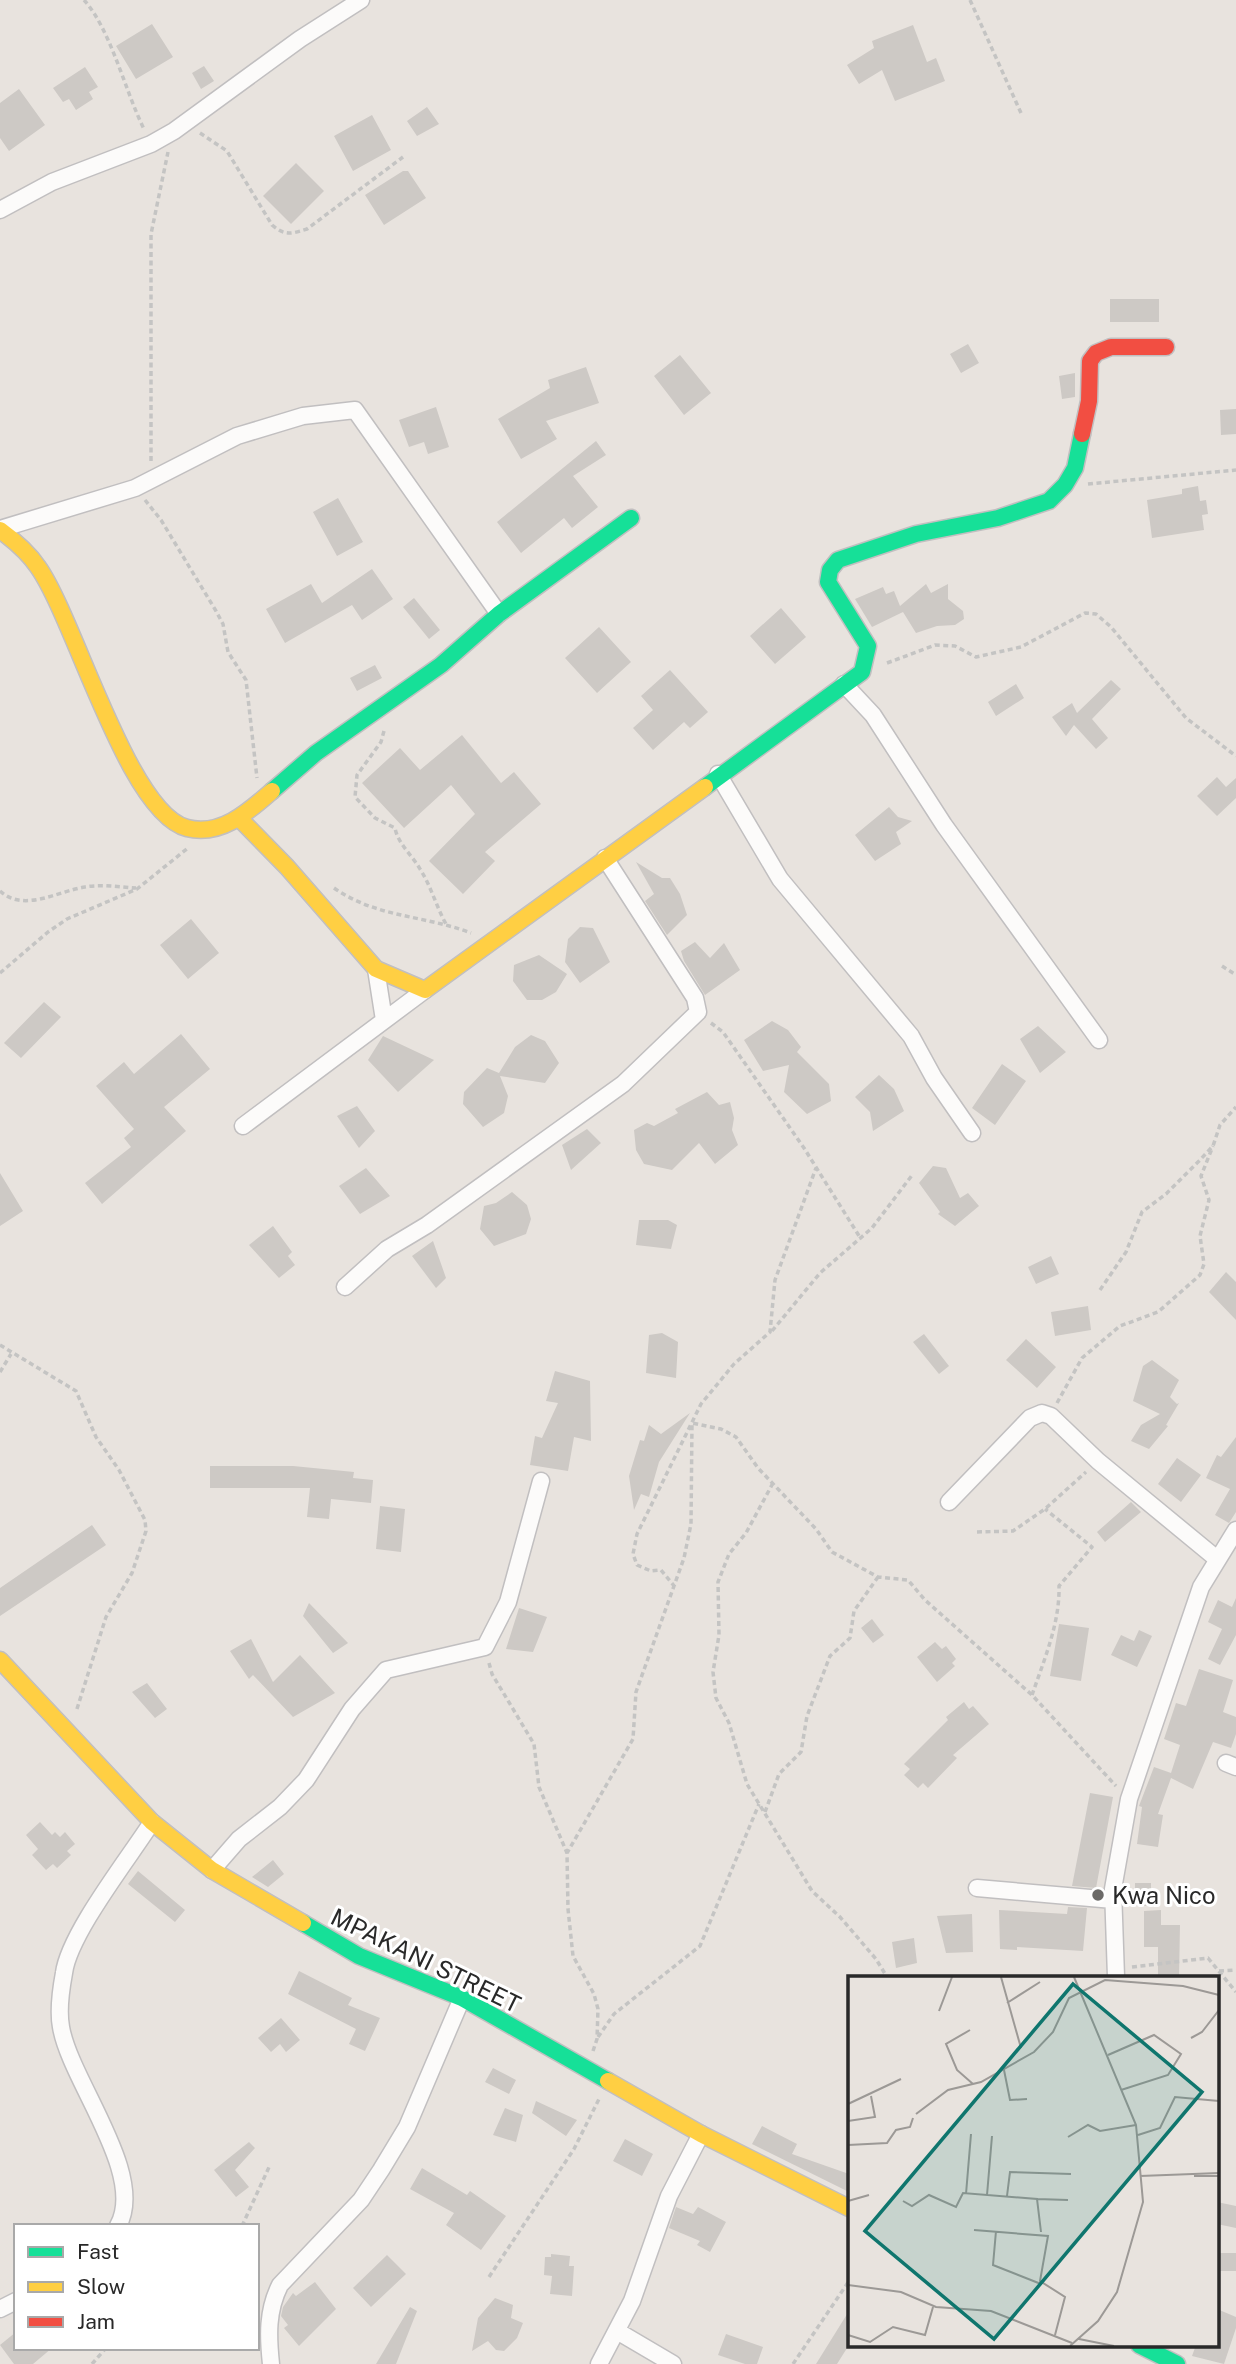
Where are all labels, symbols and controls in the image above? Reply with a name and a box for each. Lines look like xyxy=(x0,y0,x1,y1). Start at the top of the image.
place label: Kwa Nico xyxy=(1112,1881,1216,1909)
marker: Kwa Nico xyxy=(1090,1887,1106,1903)
street label: MPAKANI STREET xyxy=(327,1902,525,2018)
inset map xyxy=(848,1976,1218,2346)
legend xyxy=(14,2224,259,2350)
text: Fast xyxy=(77,2239,119,2264)
text: Slow xyxy=(77,2274,125,2299)
text: Jam xyxy=(77,2309,115,2334)

